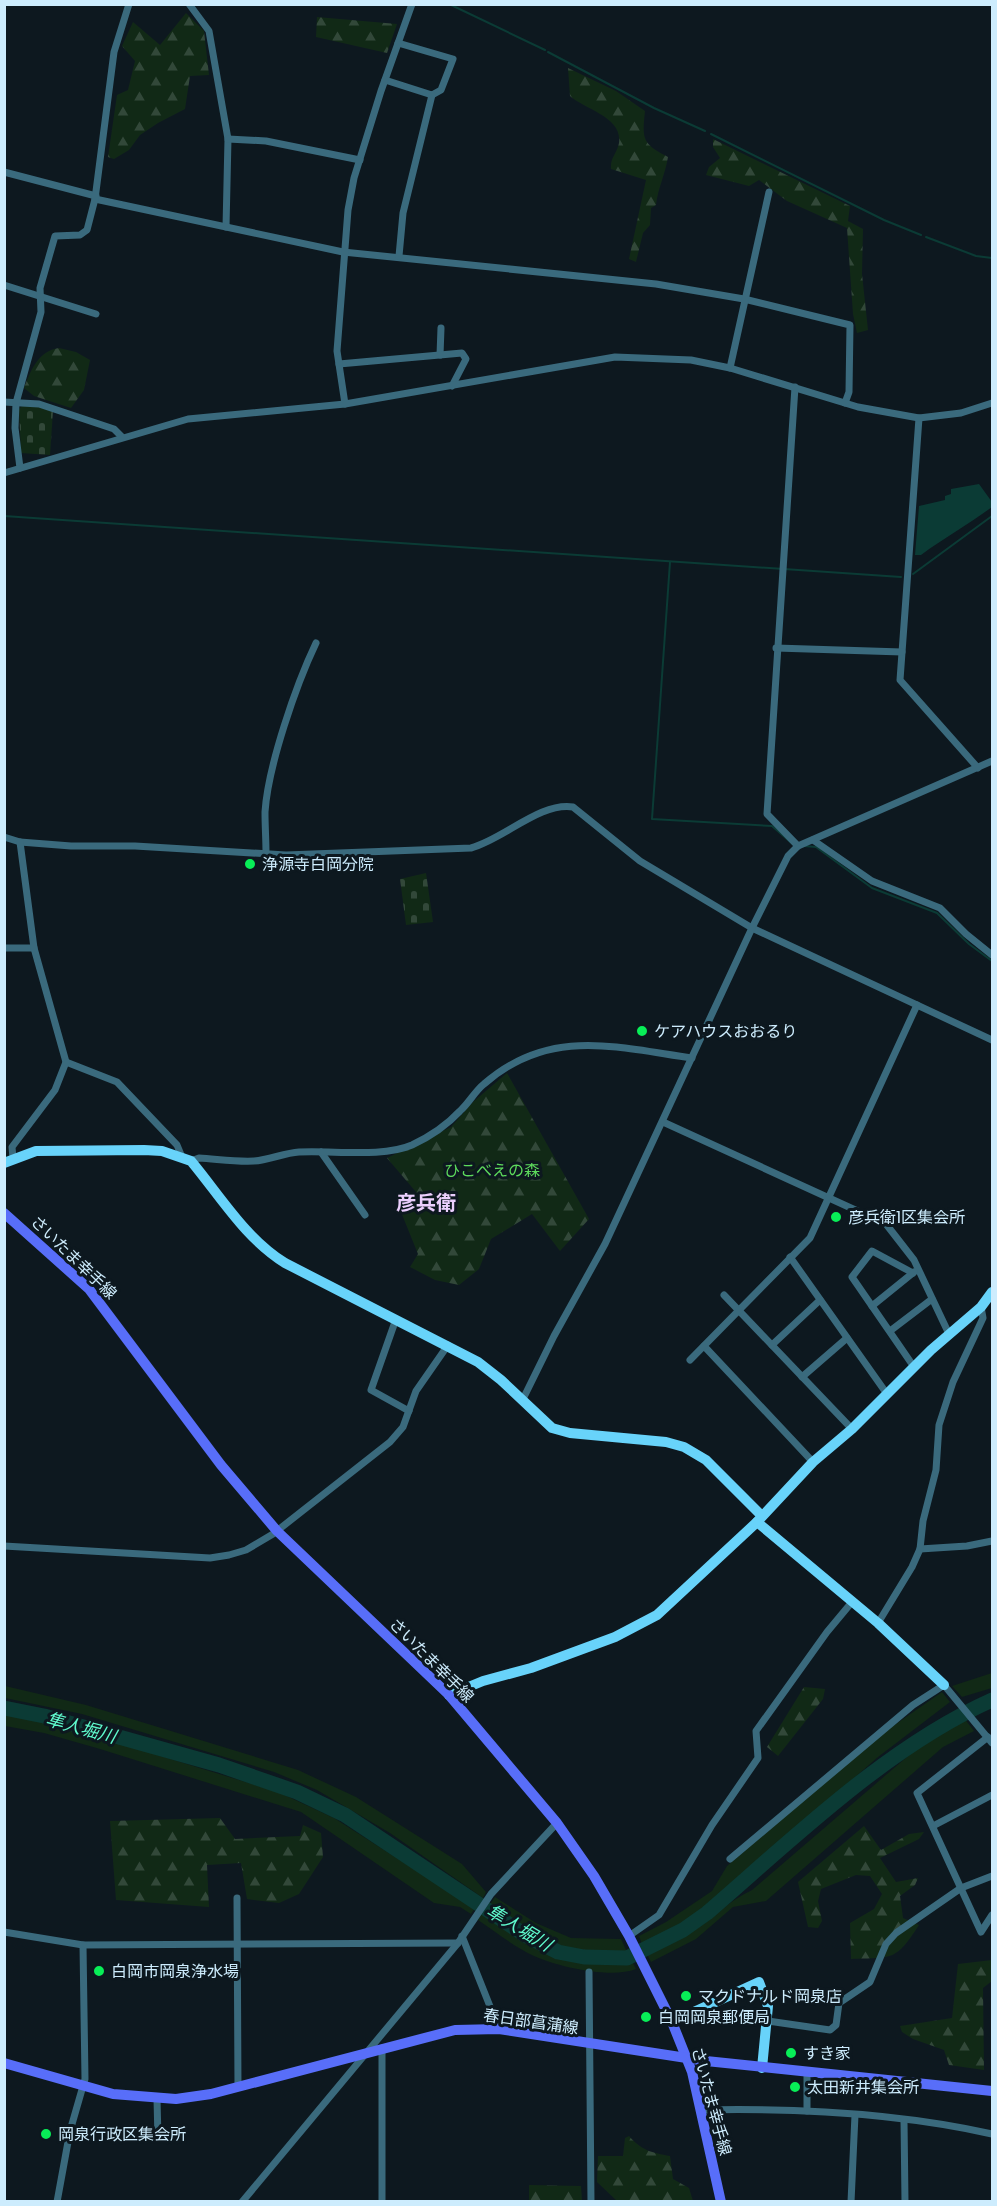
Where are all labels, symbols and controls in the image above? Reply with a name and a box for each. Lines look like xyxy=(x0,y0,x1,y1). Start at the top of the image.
place label: 浄源寺白岡分院 xyxy=(262,853,374,876)
marker: 浄源寺白岡分院 xyxy=(243,857,257,871)
place label: ケアハウスおおるり xyxy=(654,1020,797,1043)
marker: ケアハウスおおるり xyxy=(635,1024,649,1038)
park label: ひこべえの森 xyxy=(444,1159,540,1182)
district label: 彦兵衛 xyxy=(396,1189,456,1217)
place label: 彦兵衛1区集会所 xyxy=(848,1206,965,1229)
street label: さいたま幸手線 xyxy=(26,1210,122,1304)
marker: 彦兵衛1区集会所 xyxy=(829,1210,843,1224)
street label: さいたま幸手線 xyxy=(384,1613,479,1708)
water label: 隼人堀川 xyxy=(43,1706,121,1749)
water label: 隼人堀川 xyxy=(482,1898,558,1958)
place label: 白岡市岡泉浄水場 xyxy=(111,1960,239,1983)
marker: 白岡市岡泉浄水場 xyxy=(92,1964,106,1978)
place label: マクドナルド岡泉店 xyxy=(698,1985,842,2008)
marker: マクドナルド岡泉店 xyxy=(679,1989,693,2003)
street label: 春日部菖蒲線 xyxy=(482,2003,580,2040)
place label: 白岡岡泉郵便局 xyxy=(658,2006,770,2029)
marker: 白岡岡泉郵便局 xyxy=(639,2010,653,2024)
place label: すき家 xyxy=(803,2042,851,2065)
street label: さいたま幸手線 xyxy=(686,2044,737,2158)
marker: すき家 xyxy=(784,2046,798,2060)
place label: 太田新井集会所 xyxy=(807,2076,919,2099)
marker: 太田新井集会所 xyxy=(788,2080,802,2094)
place label: 岡泉行政区集会所 xyxy=(58,2123,186,2146)
marker: 岡泉行政区集会所 xyxy=(39,2127,53,2141)

